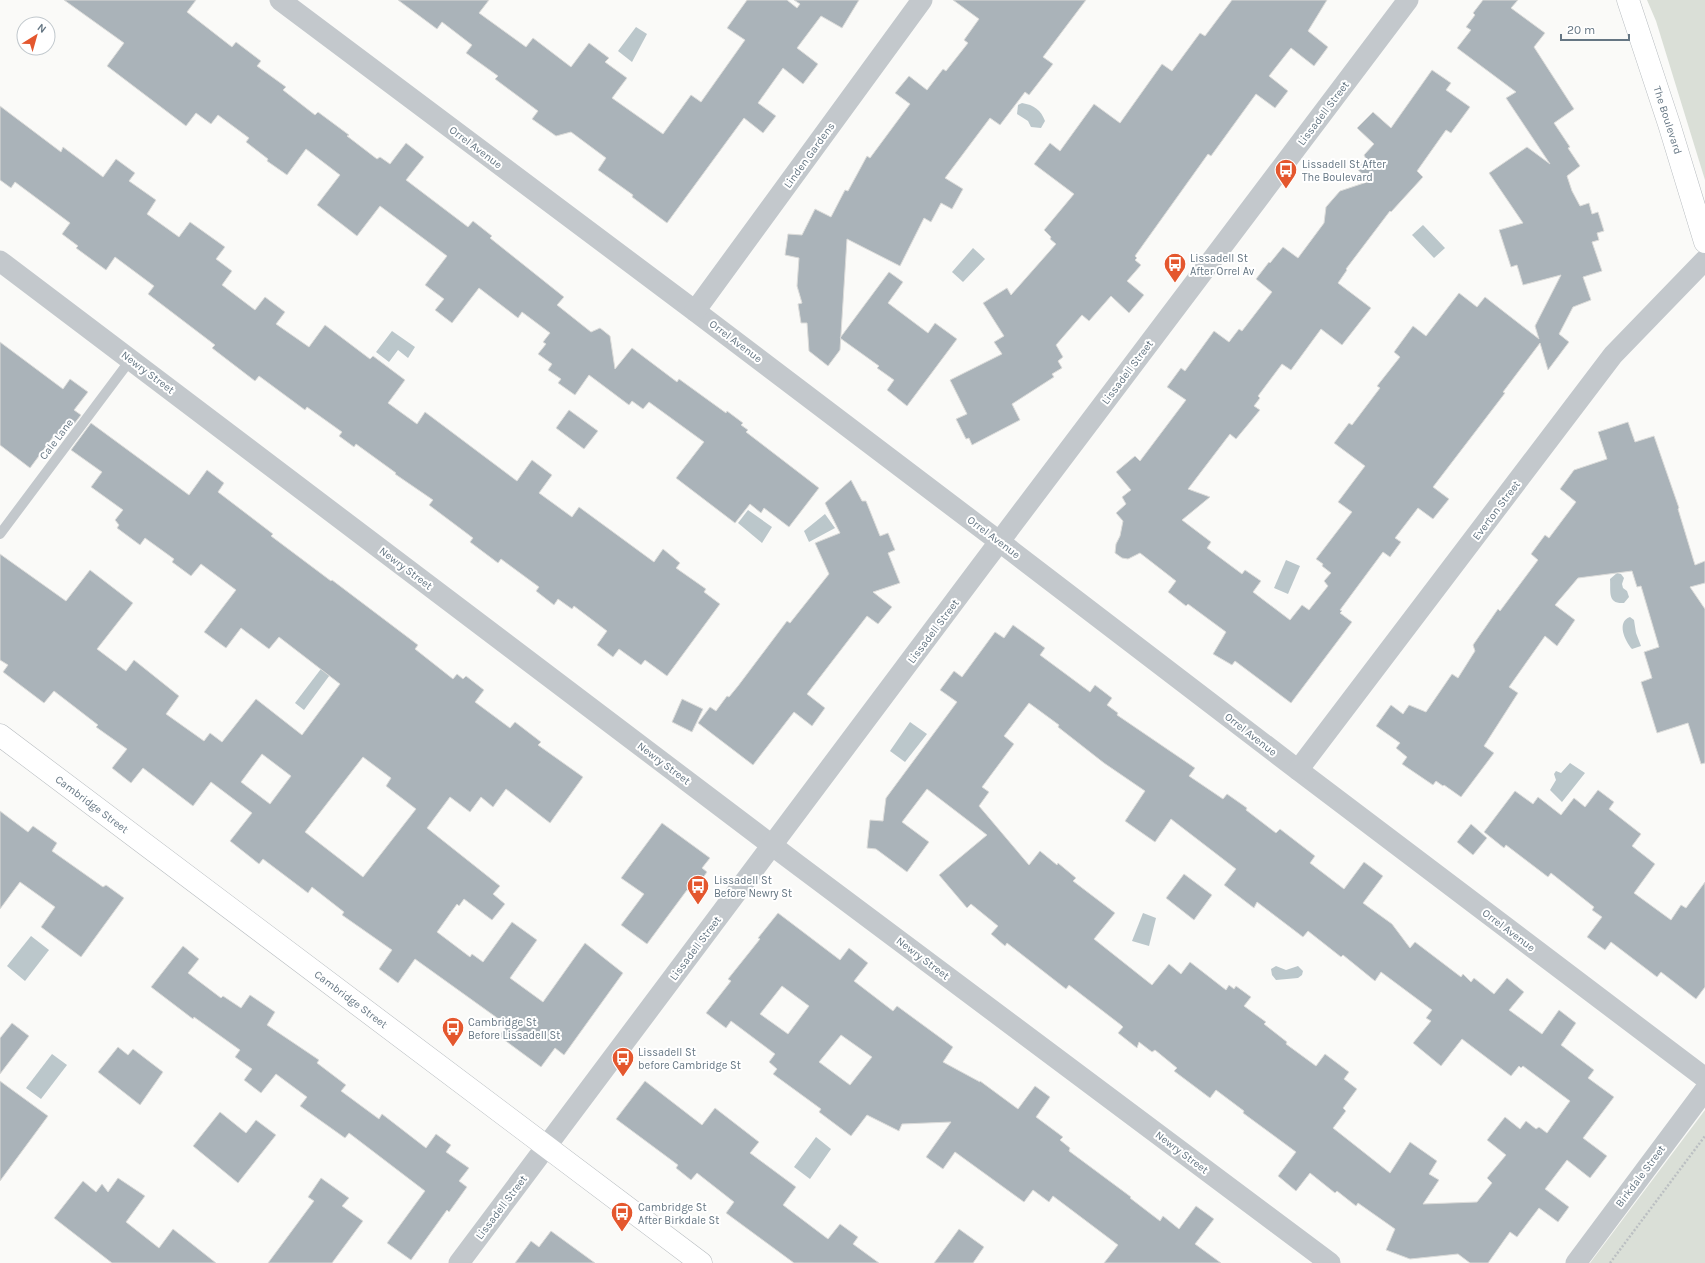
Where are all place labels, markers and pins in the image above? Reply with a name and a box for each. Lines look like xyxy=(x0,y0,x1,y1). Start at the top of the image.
bus stop icon: Lissadell St After The Boulevard xyxy=(1273,157,1299,190)
place label: Lissadell St After The Boulevard xyxy=(1302,158,1386,184)
bus stop icon: Lissadell St After Orrel Av xyxy=(1162,251,1188,284)
place label: Lissadell St After Orrel Av xyxy=(1190,252,1255,278)
bus stop icon: Lissadell St Before Newry St xyxy=(685,873,711,906)
place label: Lissadell St Before Newry St xyxy=(714,874,792,900)
bus stop icon: Cambridge St Before Lissadell St xyxy=(440,1015,466,1048)
place label: Cambridge St Before Lissadell St xyxy=(468,1016,560,1042)
bus stop icon: Lissadell St before Cambridge St xyxy=(610,1045,636,1078)
place label: Lissadell St before Cambridge St xyxy=(638,1046,741,1072)
bus stop icon: Cambridge St After Birkdale St xyxy=(609,1200,635,1233)
place label: Cambridge St After Birkdale St xyxy=(638,1201,719,1227)

